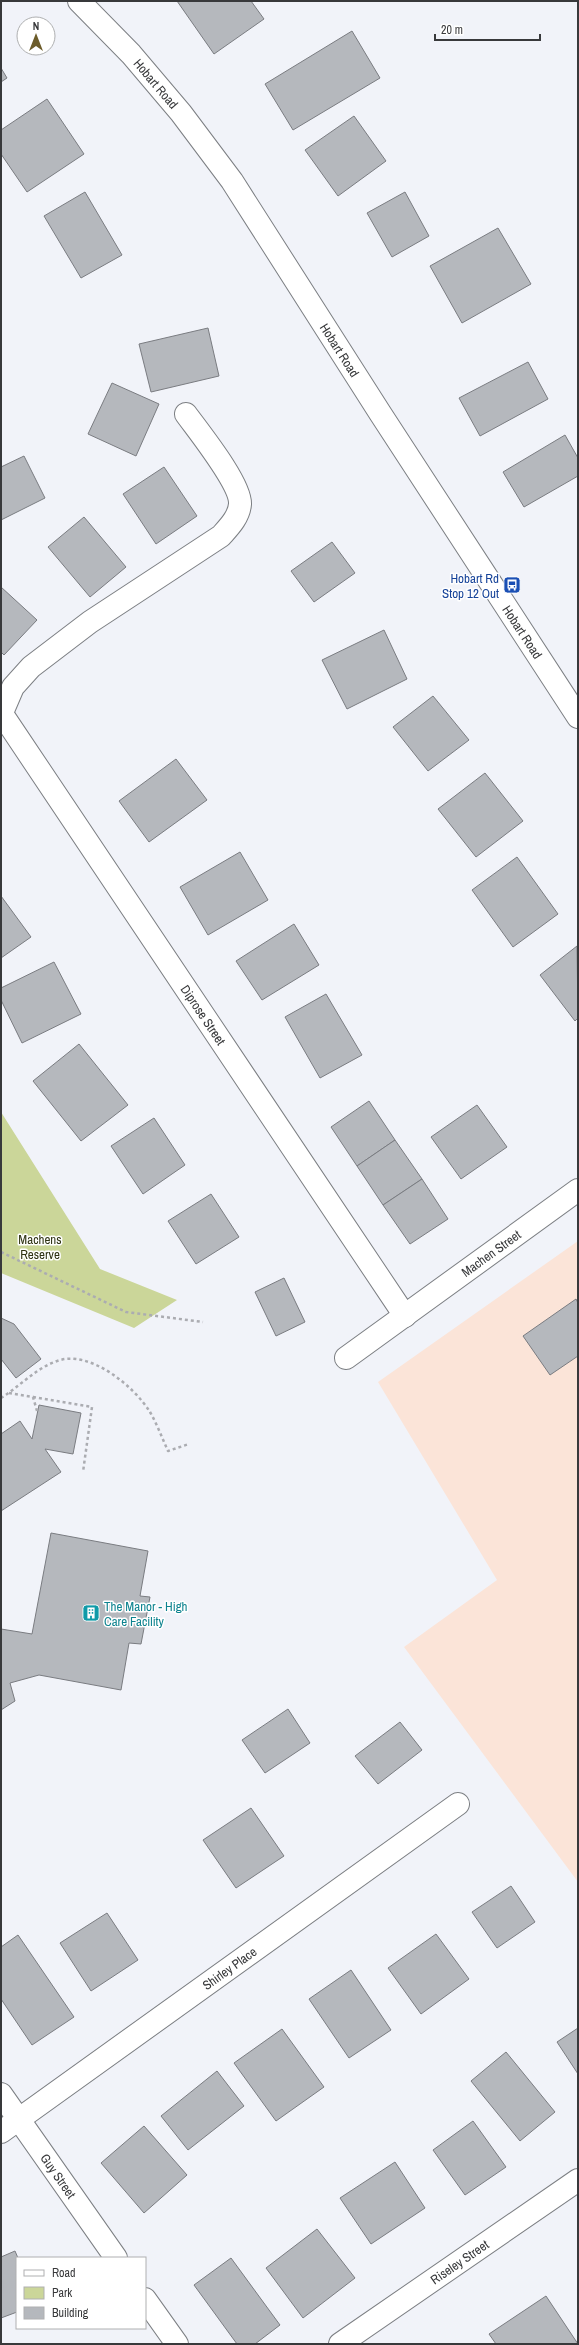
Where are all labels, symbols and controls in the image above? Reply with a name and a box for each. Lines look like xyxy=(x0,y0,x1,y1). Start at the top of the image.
north arrow xyxy=(16,16,56,56)
scale bar xyxy=(435,16,540,42)
text: N xyxy=(33,19,39,33)
text: 20 m xyxy=(441,22,463,38)
street label: Hobart Road xyxy=(130,55,182,113)
street label: Hobart Road xyxy=(316,320,363,380)
place label: Hobart Rd Stop 12 Out xyxy=(442,570,499,602)
bus stop icon: Hobart Rd Stop 12 Out xyxy=(502,575,522,595)
street label: Hobart Road xyxy=(499,602,546,662)
street label: Diprose Street xyxy=(177,982,229,1048)
street label: Machen Street xyxy=(458,1226,524,1281)
park label: Machens Reserve xyxy=(18,1231,62,1263)
place label: The Manor - High Care Facility xyxy=(104,1598,188,1630)
building icon: The Manor - High Care Facility xyxy=(81,1603,101,1623)
street label: Shirley Place xyxy=(199,1943,260,1994)
street label: Guy Street xyxy=(36,2150,80,2202)
street label: Riseley Street xyxy=(427,2236,492,2288)
legend xyxy=(16,2257,146,2329)
text: Road xyxy=(52,2265,76,2281)
text: Park xyxy=(52,2285,72,2301)
text: Building xyxy=(52,2305,89,2321)

